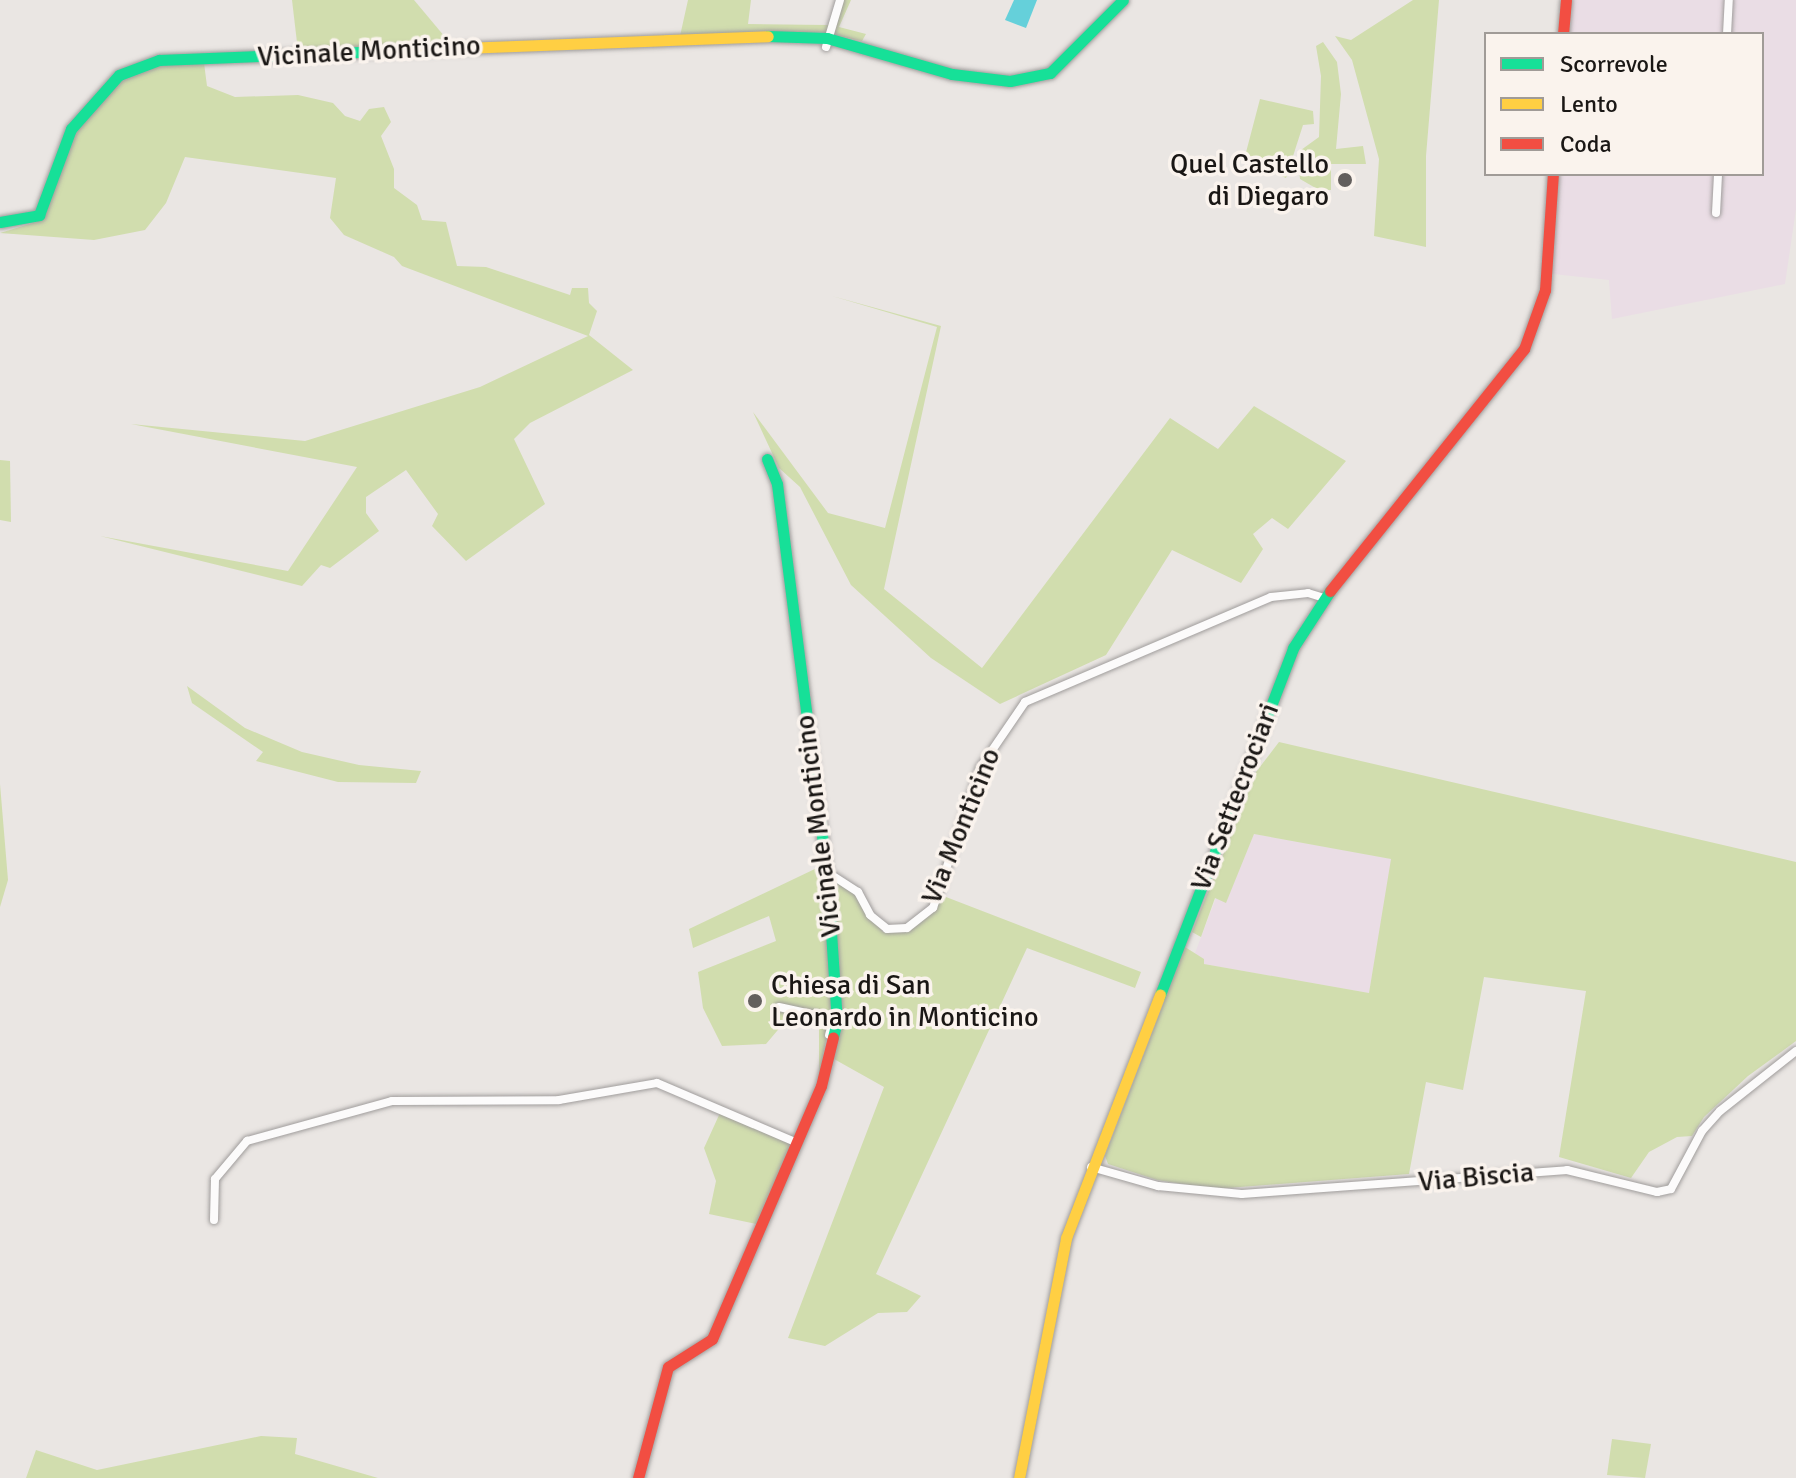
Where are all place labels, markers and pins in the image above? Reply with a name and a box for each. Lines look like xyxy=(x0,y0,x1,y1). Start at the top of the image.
place label: Quel Castello di Diegaro xyxy=(1170,147,1329,213)
marker: Quel Castello di Diegaro xyxy=(1336,171,1354,189)
place label: Chiesa di San Leonardo in Monticino xyxy=(771,968,1039,1034)
marker: Chiesa di San Leonardo in Monticino xyxy=(746,992,764,1010)

